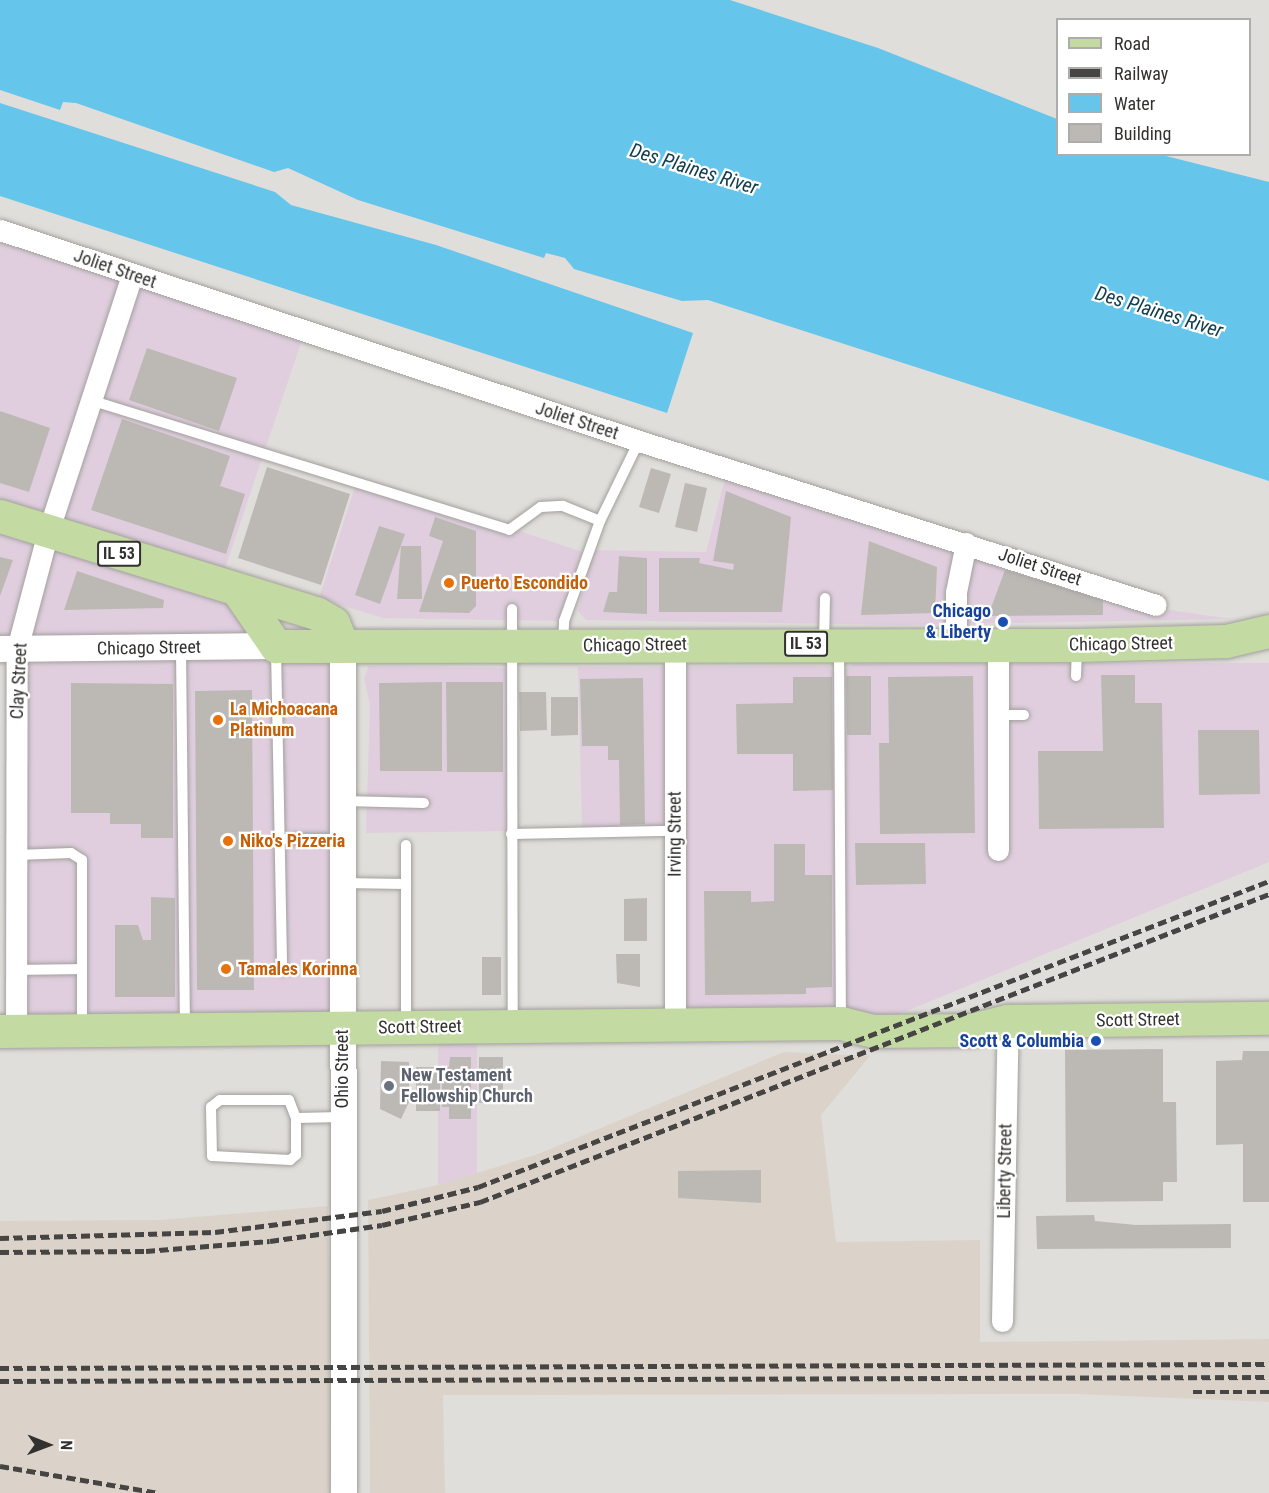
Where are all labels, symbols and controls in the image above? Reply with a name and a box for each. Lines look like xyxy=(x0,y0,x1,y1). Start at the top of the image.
legend xyxy=(1056,18,1251,156)
text: Road xyxy=(1114,33,1150,54)
text: Railway xyxy=(1114,63,1168,84)
text: Water xyxy=(1114,93,1155,114)
text: Building xyxy=(1114,123,1171,144)
water label: Des Plaines River xyxy=(627,138,761,200)
street label: Joliet Street xyxy=(71,245,159,293)
water label: Des Plaines River xyxy=(1092,281,1226,343)
street label: Joliet Street xyxy=(533,397,621,445)
road number: IL 53 xyxy=(96,541,142,567)
street label: Joliet Street xyxy=(996,543,1084,591)
place label: Puerto Escondido xyxy=(461,572,588,594)
marker: Puerto Escondido xyxy=(442,576,456,590)
place label: Chicago & Liberty xyxy=(926,601,991,644)
marker: Chicago & Liberty xyxy=(996,615,1010,629)
road number: IL 53 xyxy=(784,631,828,657)
street label: Chicago Street xyxy=(1069,632,1173,656)
street label: Chicago Street xyxy=(583,633,687,657)
street label: Chicago Street xyxy=(97,636,201,660)
street label: Clay Street xyxy=(6,642,32,720)
place label: La Michoacana Platinum xyxy=(230,699,338,742)
marker: La Michoacana Platinum xyxy=(211,713,225,727)
street label: Irving Street xyxy=(664,791,686,877)
place label: Niko's Pizzeria xyxy=(240,830,345,852)
marker: Niko's Pizzeria xyxy=(221,834,235,848)
place label: Tamales Korinna xyxy=(238,958,357,980)
marker: Tamales Korinna xyxy=(219,962,233,976)
street label: Scott Street xyxy=(1096,1008,1180,1032)
street label: Scott Street xyxy=(378,1015,462,1039)
street label: Ohio Street xyxy=(331,1030,353,1108)
place label: Scott & Columbia xyxy=(959,1030,1084,1052)
marker: Scott & Columbia xyxy=(1089,1034,1103,1048)
place label: New Testament Fellowship Church xyxy=(401,1065,533,1108)
marker: New Testament Fellowship Church xyxy=(382,1079,396,1093)
street label: Liberty Street xyxy=(993,1123,1017,1219)
north arrow xyxy=(18,1415,78,1475)
text: N xyxy=(57,1440,76,1450)

